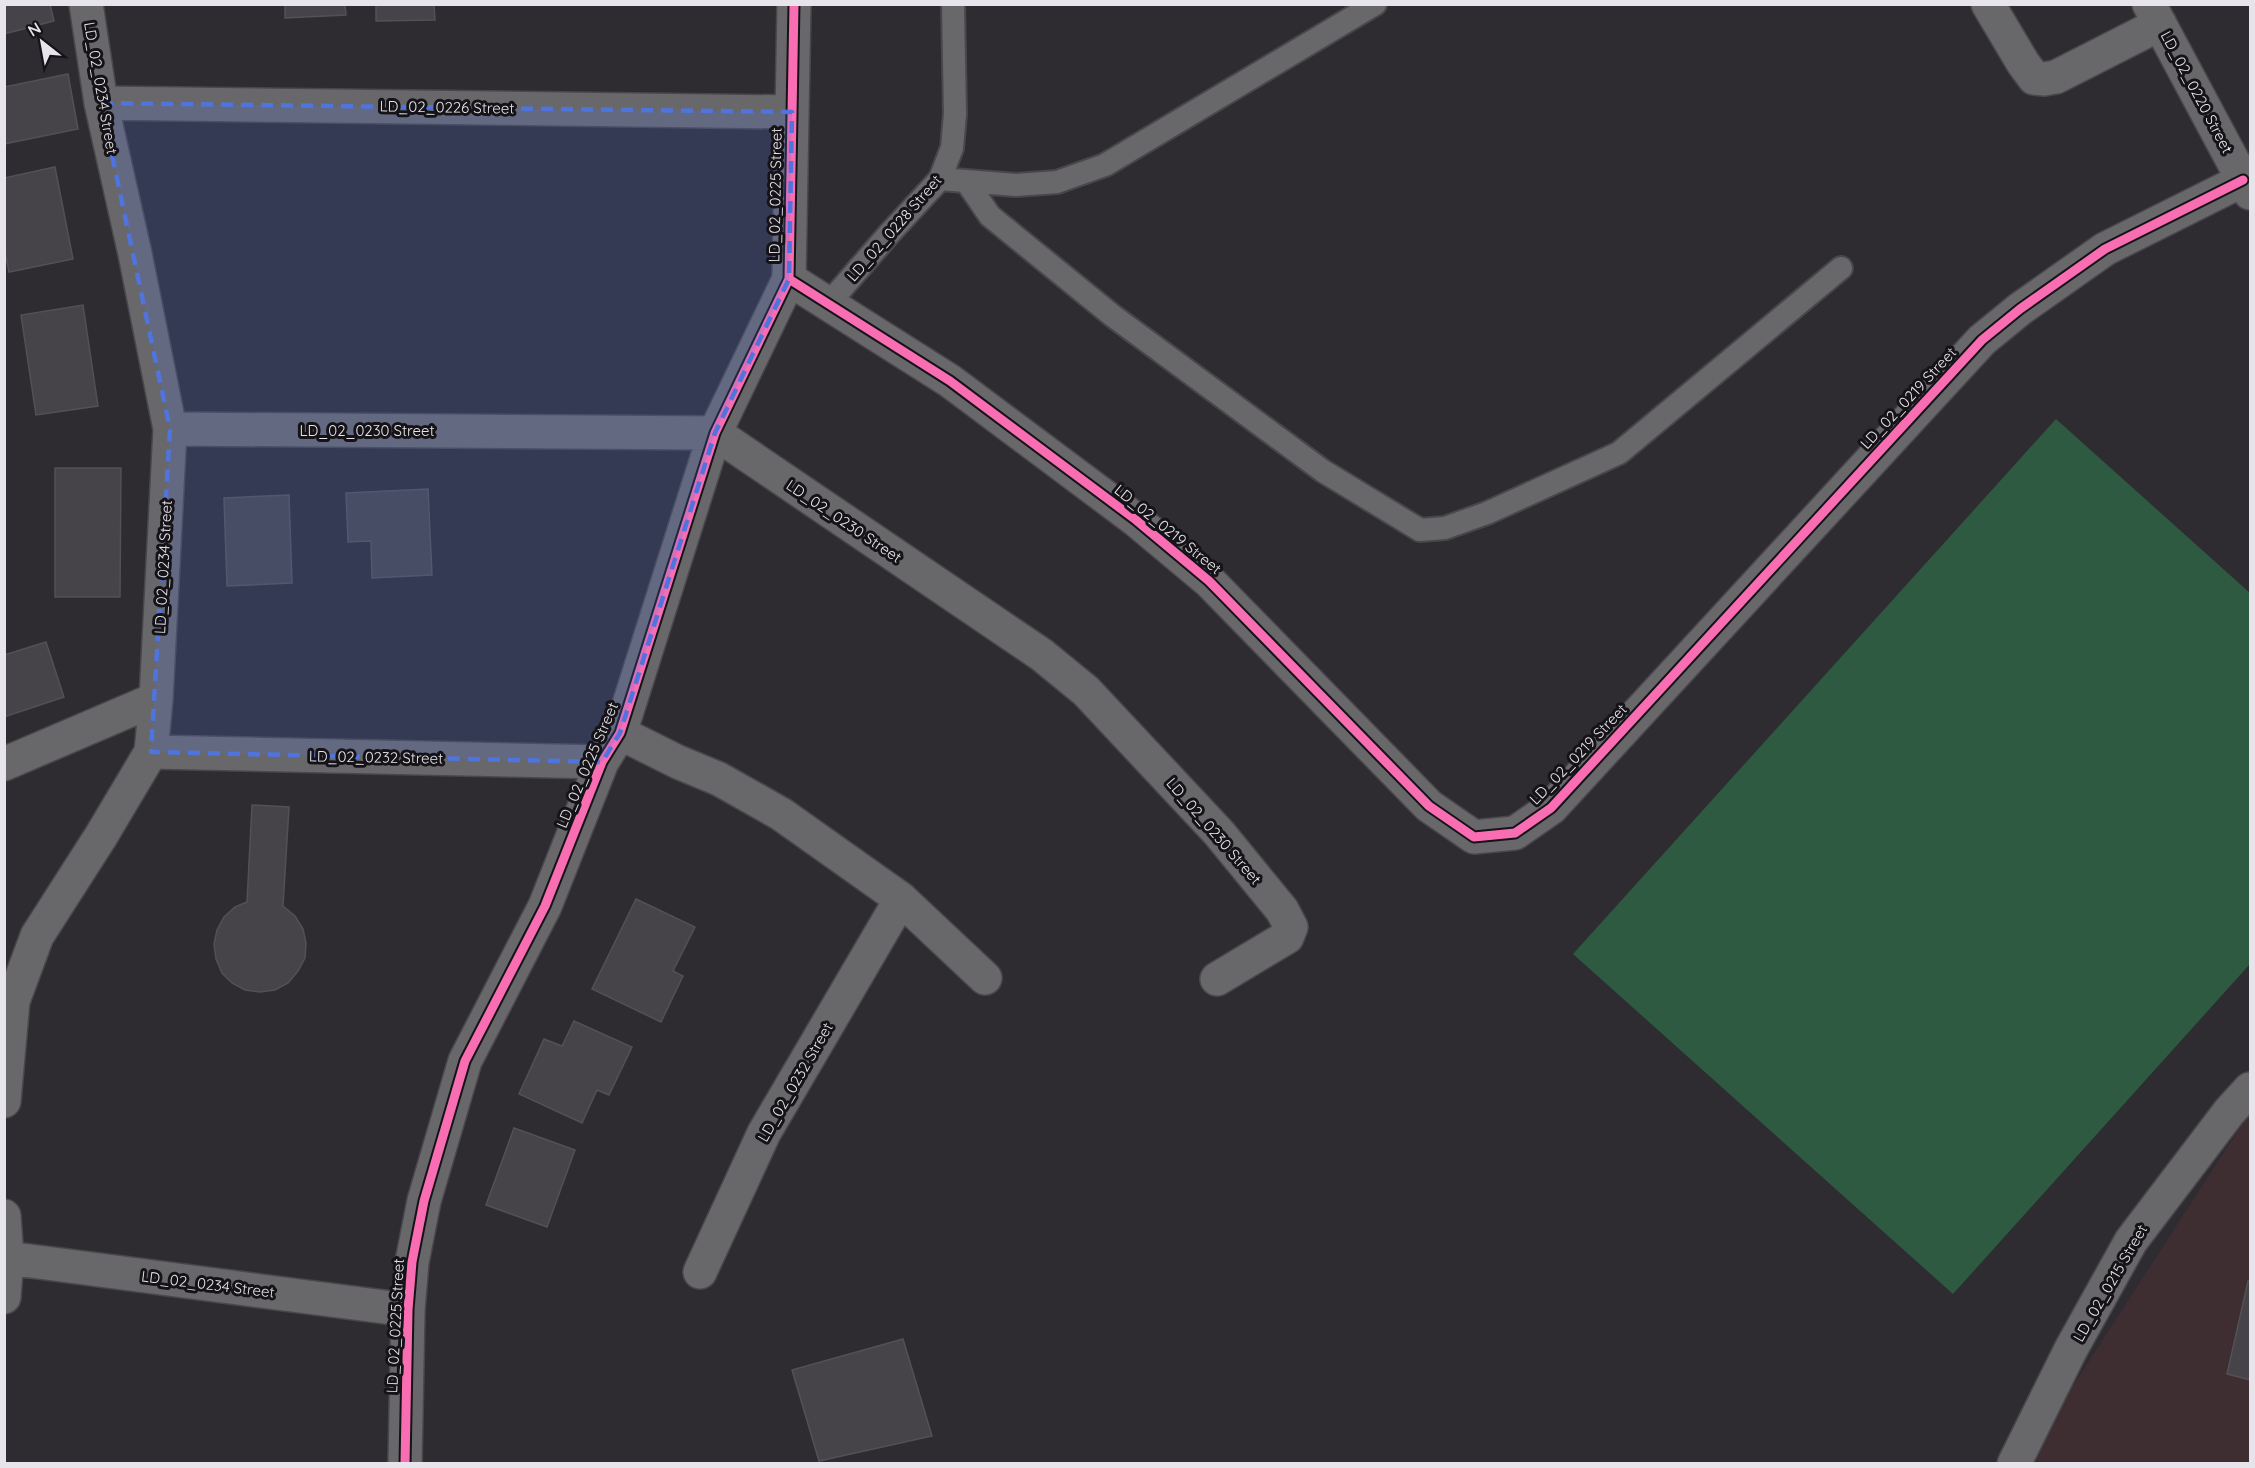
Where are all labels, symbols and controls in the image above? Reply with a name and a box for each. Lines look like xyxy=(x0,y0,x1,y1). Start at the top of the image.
north arrow xyxy=(12,12,72,72)
text: N xyxy=(24,18,44,41)
street label: LD_02_0234 Street xyxy=(80,20,122,156)
street label: LD_02_0220 Street xyxy=(2157,28,2237,156)
street label: LD_02_0226 Street xyxy=(379,96,515,118)
street label: LD_02_0225 Street xyxy=(764,127,786,263)
street label: LD_02_0228 Street xyxy=(843,171,945,285)
street label: LD_02_0219 Street xyxy=(1856,343,1960,453)
street label: LD_02_0230 Street xyxy=(299,421,435,440)
street label: LD_02_0230 Street xyxy=(783,475,905,567)
street label: LD_02_0219 Street xyxy=(1111,480,1225,578)
street label: LD_02_0234 Street xyxy=(150,500,176,634)
street label: LD_02_0225 Street xyxy=(552,699,622,831)
street label: LD_02_0219 Street xyxy=(1525,700,1631,808)
street label: LD_02_0232 Street xyxy=(309,746,443,768)
street label: LD_02_0230 Street xyxy=(1163,774,1265,888)
street label: LD_02_0232 Street xyxy=(753,1019,837,1145)
street label: LD_02_0215 Street xyxy=(2069,1221,2151,1345)
street label: LD_02_0225 Street xyxy=(382,1258,408,1394)
street label: LD_02_0234 Street xyxy=(140,1266,276,1302)

